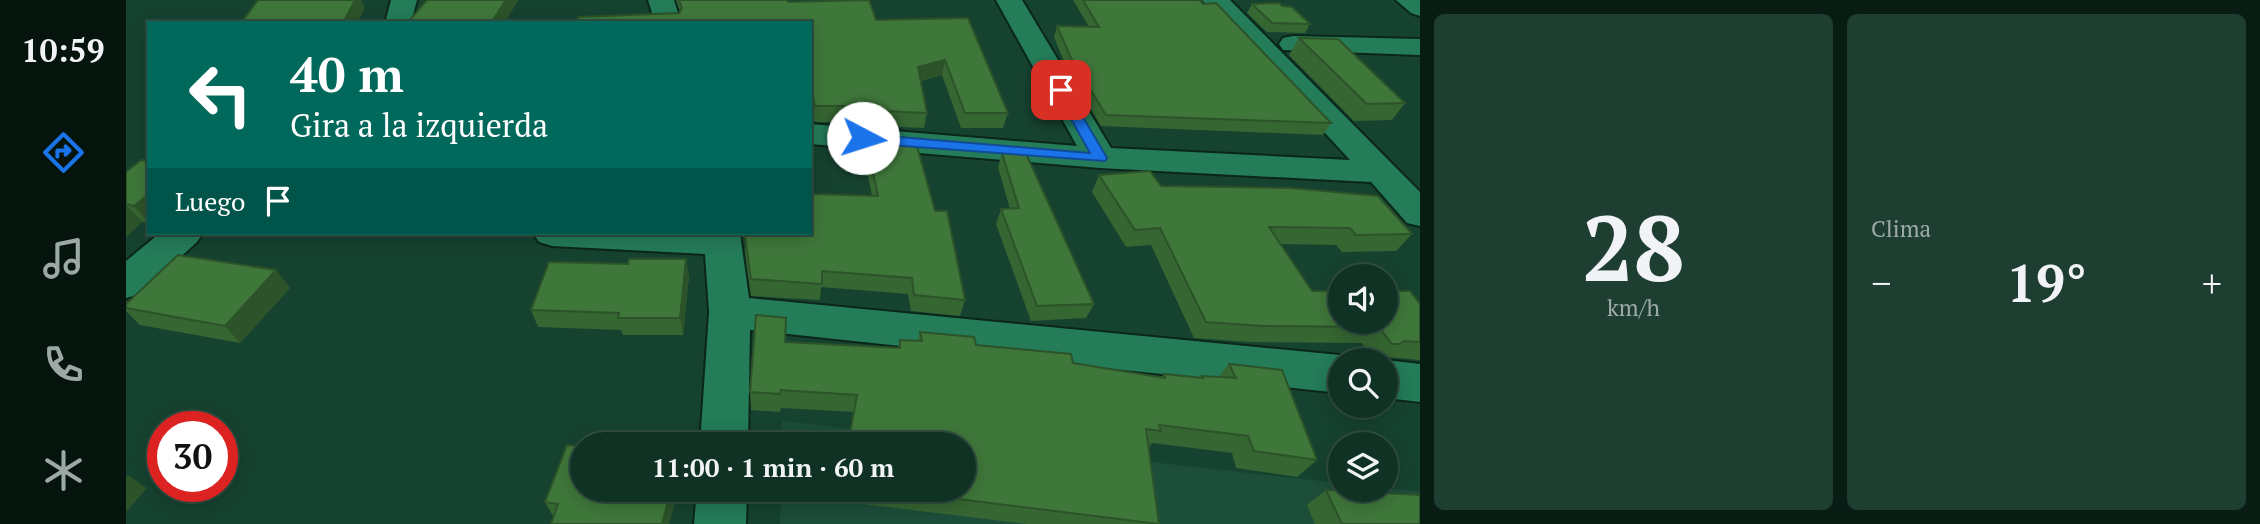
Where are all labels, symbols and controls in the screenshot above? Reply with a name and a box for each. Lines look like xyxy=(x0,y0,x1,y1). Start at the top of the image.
text: 10:59 xyxy=(21,29,105,71)
text: 40 m xyxy=(290,41,404,106)
icon: left xyxy=(175,49,266,140)
pin xyxy=(1031,60,1091,120)
icon: arrive xyxy=(1042,71,1080,109)
position arrow xyxy=(826,101,900,175)
text: Gira a la izquierda xyxy=(290,104,548,146)
icon: directions xyxy=(39,128,88,177)
icon: arrive xyxy=(259,182,297,220)
text: Luego xyxy=(175,184,245,218)
text: 28 xyxy=(1582,186,1685,307)
text: Clima xyxy=(1871,213,1931,244)
icon: music xyxy=(39,234,88,283)
text: 19° xyxy=(2006,248,2087,317)
text: − xyxy=(1871,258,1891,308)
text: + xyxy=(2202,258,2222,308)
map controls xyxy=(1328,264,1398,502)
button: sound xyxy=(1328,264,1398,334)
text: km/h xyxy=(1607,292,1660,323)
icon: phone xyxy=(39,340,88,389)
button: search xyxy=(1328,348,1398,418)
speed limit sign: 30 xyxy=(147,411,238,502)
button: layers xyxy=(1328,432,1398,502)
icon: climate xyxy=(39,446,88,495)
text: 11:00 · 1 min · 60 m xyxy=(652,450,894,484)

